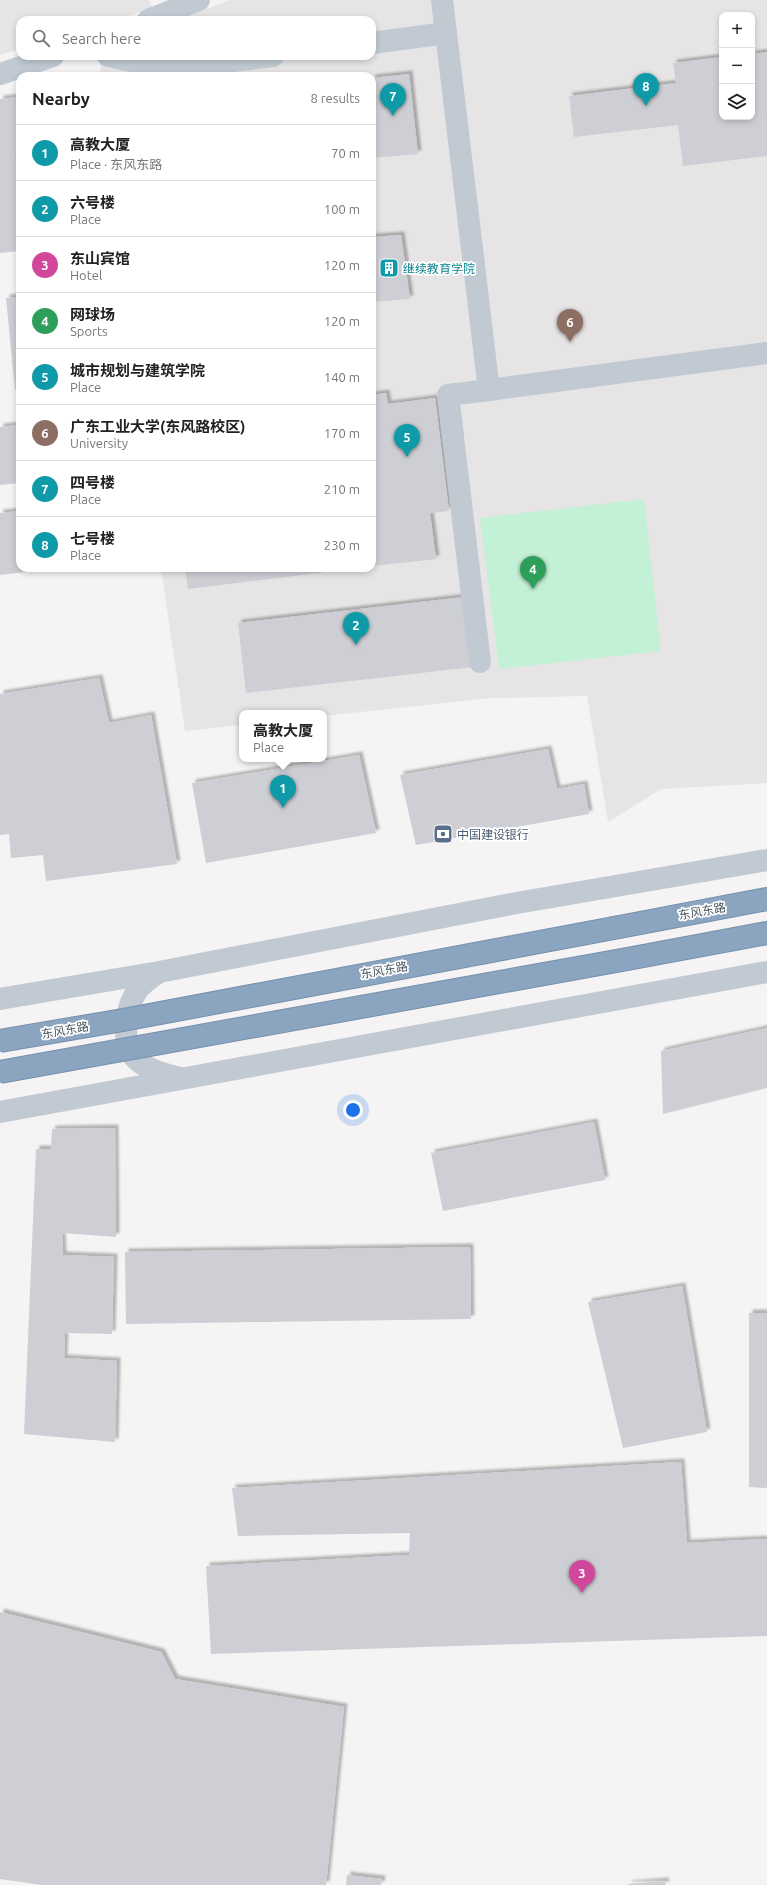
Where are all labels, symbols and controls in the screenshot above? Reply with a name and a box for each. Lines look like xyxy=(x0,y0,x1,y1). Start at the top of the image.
map controls xyxy=(719,12,755,120)
button: + xyxy=(719,12,755,48)
search box xyxy=(16,16,376,60)
icon: search xyxy=(30,27,52,49)
text: Search here xyxy=(62,30,141,47)
button: − xyxy=(719,48,755,84)
pin: 8 xyxy=(633,73,659,106)
pin: 7 xyxy=(380,83,406,116)
button: layers xyxy=(719,84,755,120)
text: Nearby xyxy=(32,89,90,108)
text: 8 results xyxy=(310,91,360,105)
text: 高教大厦 xyxy=(70,136,130,153)
text: 1 xyxy=(41,146,49,160)
text: 70 m xyxy=(331,146,360,160)
text: Place · 东风东路 xyxy=(70,157,162,171)
text: 六号楼 xyxy=(70,194,115,211)
text: 2 xyxy=(41,202,49,216)
text: 100 m xyxy=(324,202,360,216)
text: Place xyxy=(70,212,101,226)
text: 东山宾馆 xyxy=(70,250,130,267)
building icon: 继续教育学院 xyxy=(378,257,400,279)
text: 3 xyxy=(41,258,49,272)
text: 120 m xyxy=(324,258,360,272)
place label: 继续教育学院 xyxy=(403,262,475,275)
text: Hotel xyxy=(70,268,102,282)
text: 网球场 xyxy=(70,306,115,323)
pin: 6 xyxy=(557,309,583,342)
text: 4 xyxy=(41,314,49,328)
text: 120 m xyxy=(324,314,360,328)
text: Sports xyxy=(70,324,108,338)
text: 城市规划与建筑学院 xyxy=(70,362,205,379)
text: 5 xyxy=(41,370,49,384)
text: 140 m xyxy=(324,370,360,384)
text: Place xyxy=(70,380,101,394)
text: 广东工业大学(东风路校区) xyxy=(70,418,245,435)
pin: 5 xyxy=(394,424,420,457)
text: 6 xyxy=(41,426,49,440)
text: 170 m xyxy=(324,426,360,440)
text: University xyxy=(70,436,128,450)
text: 四号楼 xyxy=(70,474,115,491)
text: 7 xyxy=(41,482,49,496)
text: 210 m xyxy=(324,482,360,496)
text: Place xyxy=(70,492,101,506)
text: 七号楼 xyxy=(70,530,115,547)
text: 8 xyxy=(41,538,49,552)
text: 230 m xyxy=(324,538,360,552)
text: Place xyxy=(70,548,101,562)
pin: 4 xyxy=(520,556,546,589)
pin: 2 xyxy=(343,612,369,645)
popup xyxy=(239,710,327,762)
text: 高教大厦 xyxy=(253,722,313,739)
text: Place xyxy=(253,740,284,754)
pin: 1 xyxy=(270,775,296,808)
bank icon: 中国建设银行 xyxy=(432,823,454,845)
place label: 中国建设银行 xyxy=(457,828,529,841)
street label: 东风东路 xyxy=(677,900,727,922)
street label: 东风东路 xyxy=(359,959,409,981)
street label: 东风东路 xyxy=(40,1019,90,1041)
your location xyxy=(343,1100,363,1120)
pin: 3 xyxy=(569,1560,595,1593)

